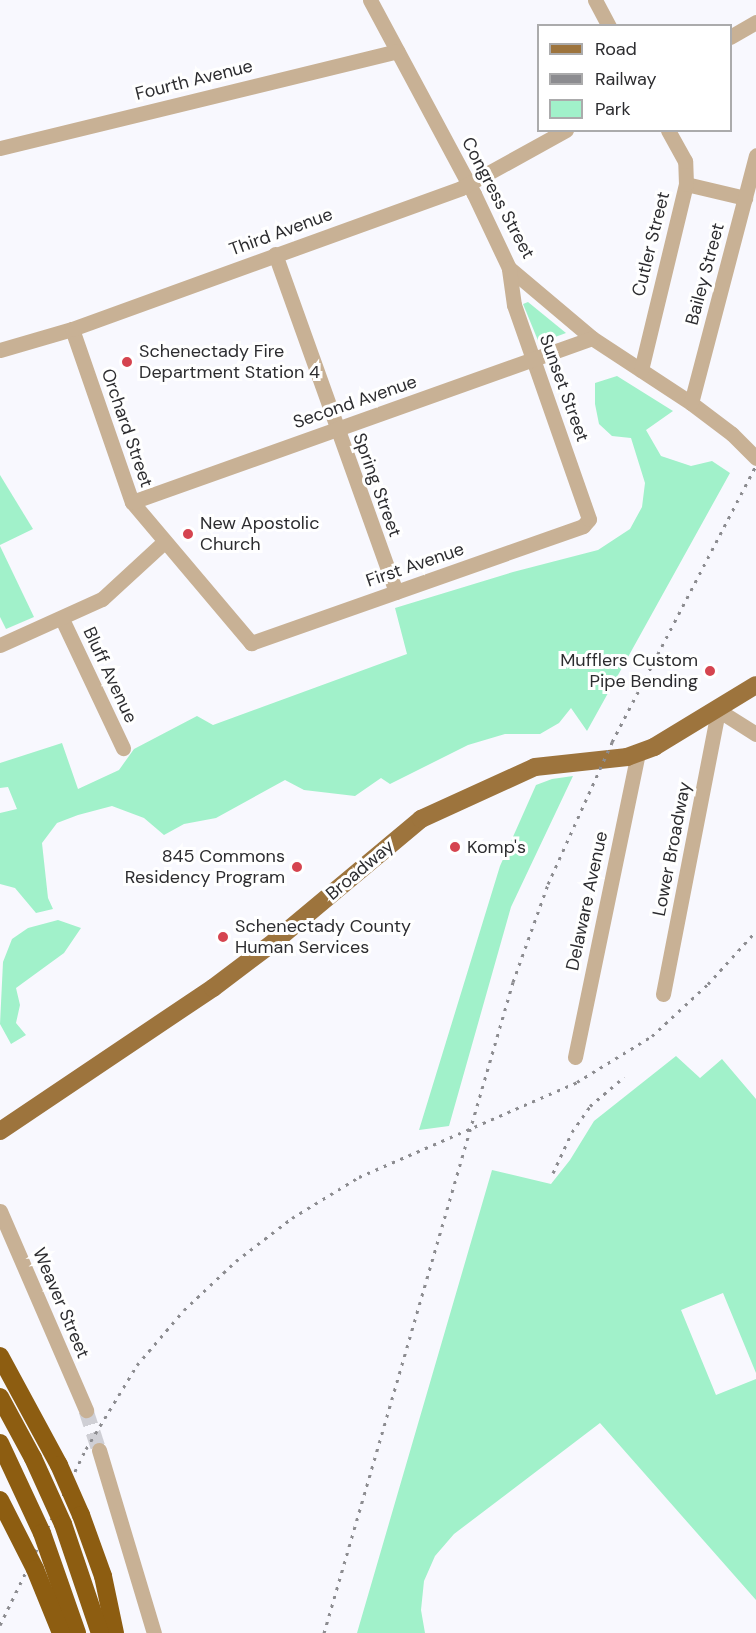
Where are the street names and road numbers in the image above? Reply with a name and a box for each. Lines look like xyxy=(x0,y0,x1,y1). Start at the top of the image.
street label: Fourth Avenue xyxy=(133,55,255,105)
street label: Congress Street xyxy=(457,134,539,262)
street label: Cutler Street xyxy=(628,189,674,299)
street label: Third Avenue xyxy=(226,203,336,261)
street label: Bailey Street xyxy=(681,221,729,327)
street label: Sunset Street xyxy=(535,331,593,445)
street label: Orchard Street xyxy=(97,366,157,490)
street label: Second Avenue xyxy=(290,371,420,433)
street label: Spring Street xyxy=(348,430,406,540)
street label: First Avenue xyxy=(363,538,467,592)
street label: Bluff Avenue xyxy=(78,624,142,726)
street label: Lower Broadway xyxy=(648,780,696,918)
street label: Delaware Avenue xyxy=(562,829,612,973)
street label: Broadway xyxy=(322,835,398,905)
street label: Weaver Street xyxy=(28,1245,94,1361)

